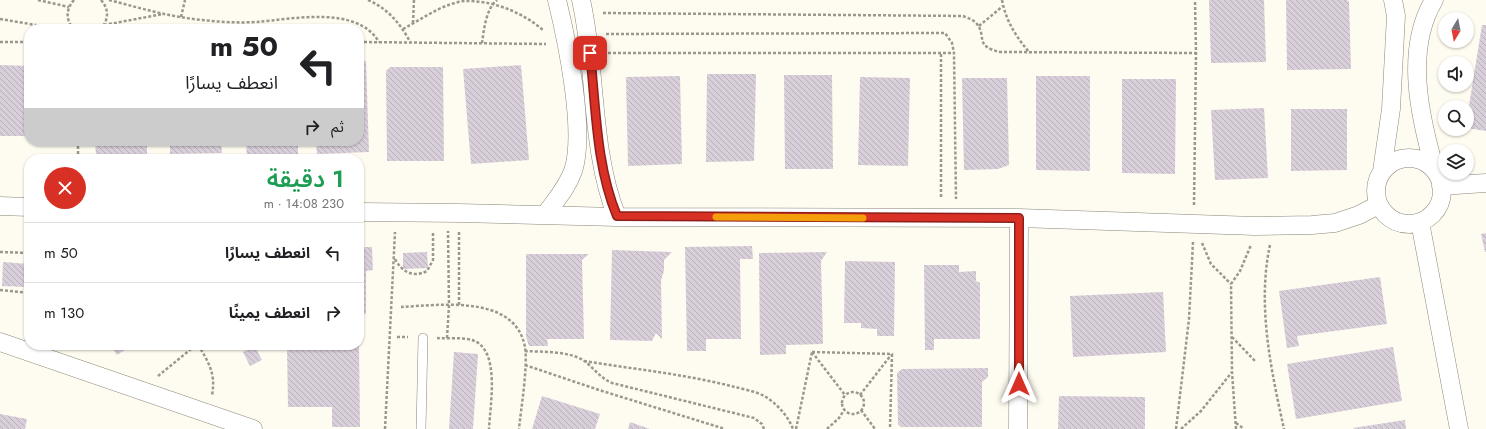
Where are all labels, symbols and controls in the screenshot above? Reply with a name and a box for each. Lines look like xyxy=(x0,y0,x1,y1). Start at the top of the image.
north arrow xyxy=(1438,12,1474,48)
map controls xyxy=(1438,12,1474,180)
text: 50 m xyxy=(210,26,278,67)
pin xyxy=(573,36,607,70)
icon: left xyxy=(292,40,344,92)
icon: arrive xyxy=(579,42,601,64)
button: sound xyxy=(1438,56,1474,92)
text: انعطف يسارًا xyxy=(185,70,278,96)
button: search xyxy=(1438,100,1474,136)
icon: right xyxy=(301,116,323,138)
text: ثم xyxy=(331,116,344,138)
button: layers xyxy=(1438,144,1474,180)
text: 1 دقيقة xyxy=(267,161,344,196)
button: close xyxy=(44,167,86,209)
text: 230 m · 14:08 xyxy=(264,194,344,213)
text: 50 m xyxy=(44,242,78,264)
text: انعطف يسارًا xyxy=(225,242,310,264)
icon: left xyxy=(322,242,344,264)
text: 130 m xyxy=(44,302,84,324)
text: انعطف يمينًا xyxy=(229,302,310,324)
icon: right xyxy=(322,302,344,324)
position arrow xyxy=(998,363,1040,405)

